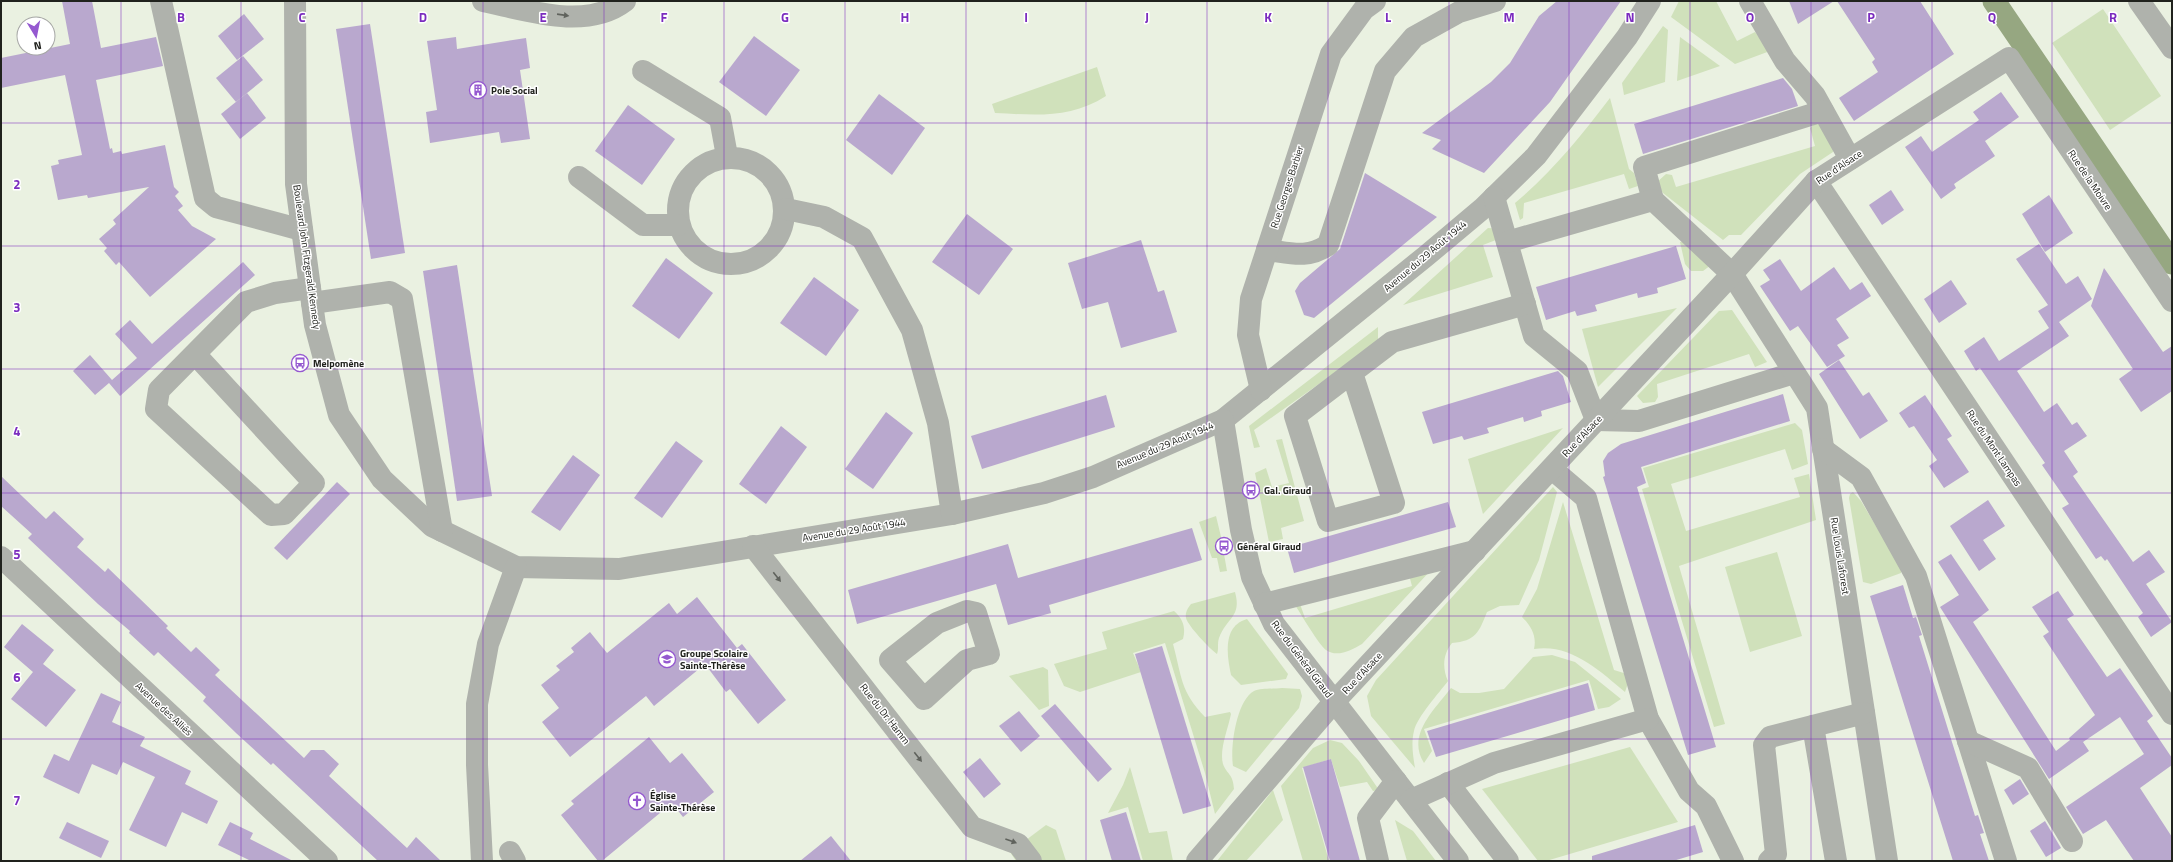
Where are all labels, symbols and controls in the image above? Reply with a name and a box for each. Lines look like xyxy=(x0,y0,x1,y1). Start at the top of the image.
text: B xyxy=(177,7,185,27)
text: C xyxy=(298,7,306,27)
text: D xyxy=(419,7,427,27)
text: E xyxy=(539,7,547,27)
text: F xyxy=(661,7,668,27)
text: G xyxy=(781,7,789,27)
text: H xyxy=(901,7,909,27)
text: I xyxy=(1024,7,1028,27)
text: J xyxy=(1145,7,1149,27)
text: K xyxy=(1264,7,1272,27)
text: L xyxy=(1385,7,1391,27)
text: M xyxy=(1503,7,1515,27)
text: N xyxy=(1625,7,1635,27)
text: O xyxy=(1746,7,1754,27)
text: P xyxy=(1867,7,1875,27)
text: Q xyxy=(1988,7,1996,27)
text: R xyxy=(2109,7,2117,27)
one-way arrow xyxy=(557,12,569,18)
north arrow xyxy=(16,16,56,56)
text: N xyxy=(33,37,43,54)
building icon: Pole Social xyxy=(468,80,488,100)
place label: Pole Social xyxy=(491,83,538,98)
street label: Rue Georges Barbier xyxy=(1267,143,1308,230)
street label: Rue d'Alsace xyxy=(1813,146,1865,188)
street label: Rue de la Moivre xyxy=(2064,147,2116,213)
text: 2 xyxy=(13,174,21,194)
street label: Boulevard John Fitzgerald Kennedy xyxy=(289,184,325,331)
street label: Avenue du 29 Août 1944 xyxy=(1380,216,1470,295)
text: 3 xyxy=(13,297,21,317)
bus stop icon: Melpomène xyxy=(290,353,310,373)
place label: Melpomène xyxy=(313,356,364,371)
street label: Rue du Mont Lampas xyxy=(1963,407,2025,489)
street label: Rue d'Alsace xyxy=(1558,412,1606,460)
street label: Avenue du 29 Août 1944 xyxy=(1114,418,1216,472)
text: 4 xyxy=(13,421,21,441)
bus stop icon: Gal. Giraud xyxy=(1241,480,1261,500)
place label: Gal. Giraud xyxy=(1264,483,1311,498)
street label: Avenue du 29 Août 1944 xyxy=(801,514,907,546)
street label: Rue Louis Laforest xyxy=(1826,516,1854,596)
bus stop icon: Général Giraud xyxy=(1214,536,1234,556)
place label: Général Giraud xyxy=(1237,539,1301,554)
text: 5 xyxy=(13,544,21,564)
one-way arrow xyxy=(773,572,782,583)
street label: Rue du Général Giraud xyxy=(1268,617,1336,701)
place label: Groupe Scolaire Sainte-Thérèse xyxy=(680,646,748,673)
school or university icon: Groupe Scolaire Sainte-Thérèse xyxy=(657,649,677,669)
street label: Rue d'Alsace xyxy=(1338,649,1386,697)
text: 6 xyxy=(13,667,21,687)
street label: Avenue des Alliés xyxy=(132,679,196,740)
street label: Rue du Dr. Hamm xyxy=(856,680,914,748)
one-way arrow xyxy=(914,751,922,762)
place label: Église Sainte-Thérèse xyxy=(650,788,715,815)
text: 7 xyxy=(13,790,21,810)
church icon: Église Sainte-Thérèse xyxy=(627,791,647,811)
one-way arrow xyxy=(1005,838,1017,844)

